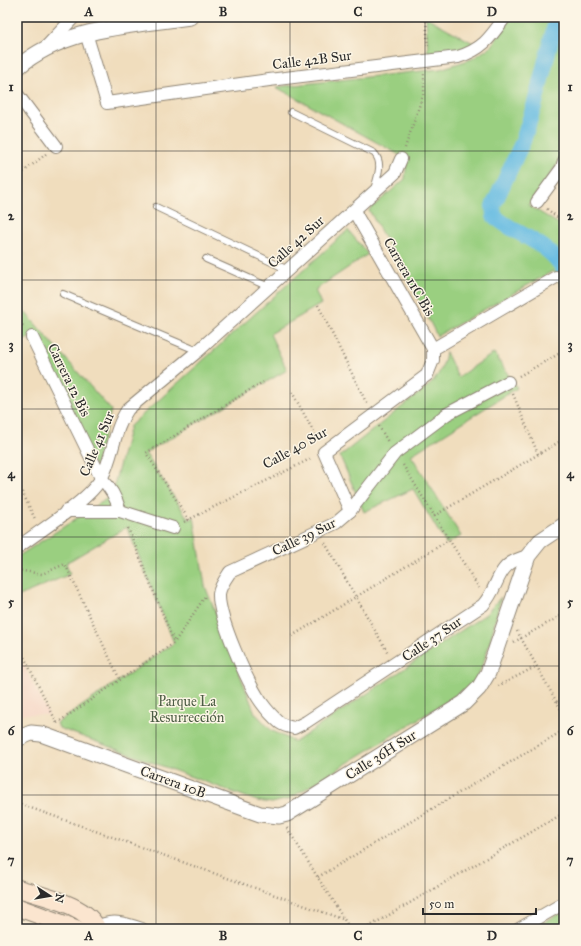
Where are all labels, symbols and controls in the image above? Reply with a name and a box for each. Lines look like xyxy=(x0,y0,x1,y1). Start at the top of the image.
text: A xyxy=(84,4,94,20)
text: B xyxy=(219,4,228,20)
text: C xyxy=(354,4,363,20)
text: D xyxy=(487,4,497,20)
street label: Calle 42B Sur xyxy=(271,47,353,73)
text: 1 xyxy=(8,79,14,95)
text: 1 xyxy=(567,79,573,95)
text: 2 xyxy=(8,208,15,224)
text: 2 xyxy=(567,208,574,224)
street label: Calle 42 Sur xyxy=(264,212,328,272)
street label: Carrera 11C Bis xyxy=(380,235,438,319)
text: 3 xyxy=(8,337,14,353)
text: 3 xyxy=(567,337,573,353)
street label: Carrera 12 Bis xyxy=(44,341,94,419)
street label: Calle 41 Sur xyxy=(76,408,119,479)
street label: Calle 40 Sur xyxy=(260,423,331,473)
text: 4 xyxy=(7,466,15,482)
text: 4 xyxy=(566,466,574,482)
street label: Calle 39 Sur xyxy=(269,514,339,560)
text: 5 xyxy=(8,594,15,610)
text: 5 xyxy=(567,594,574,610)
street label: Calle 37 Sur xyxy=(399,612,466,665)
park label: Parque La Resurrección xyxy=(150,693,225,726)
text: 6 xyxy=(8,723,16,739)
text: 6 xyxy=(567,723,575,739)
street label: Calle 36H Sur xyxy=(342,726,420,784)
street label: Carrera 10B xyxy=(138,762,208,802)
text: 7 xyxy=(8,852,15,868)
text: 7 xyxy=(567,852,574,868)
north arrow xyxy=(30,876,70,916)
scale bar xyxy=(423,890,536,916)
text: N xyxy=(52,892,67,905)
text: 50 m xyxy=(429,897,454,911)
text: A xyxy=(84,928,94,944)
text: B xyxy=(219,928,228,944)
text: C xyxy=(354,928,363,944)
text: D xyxy=(487,928,497,944)

